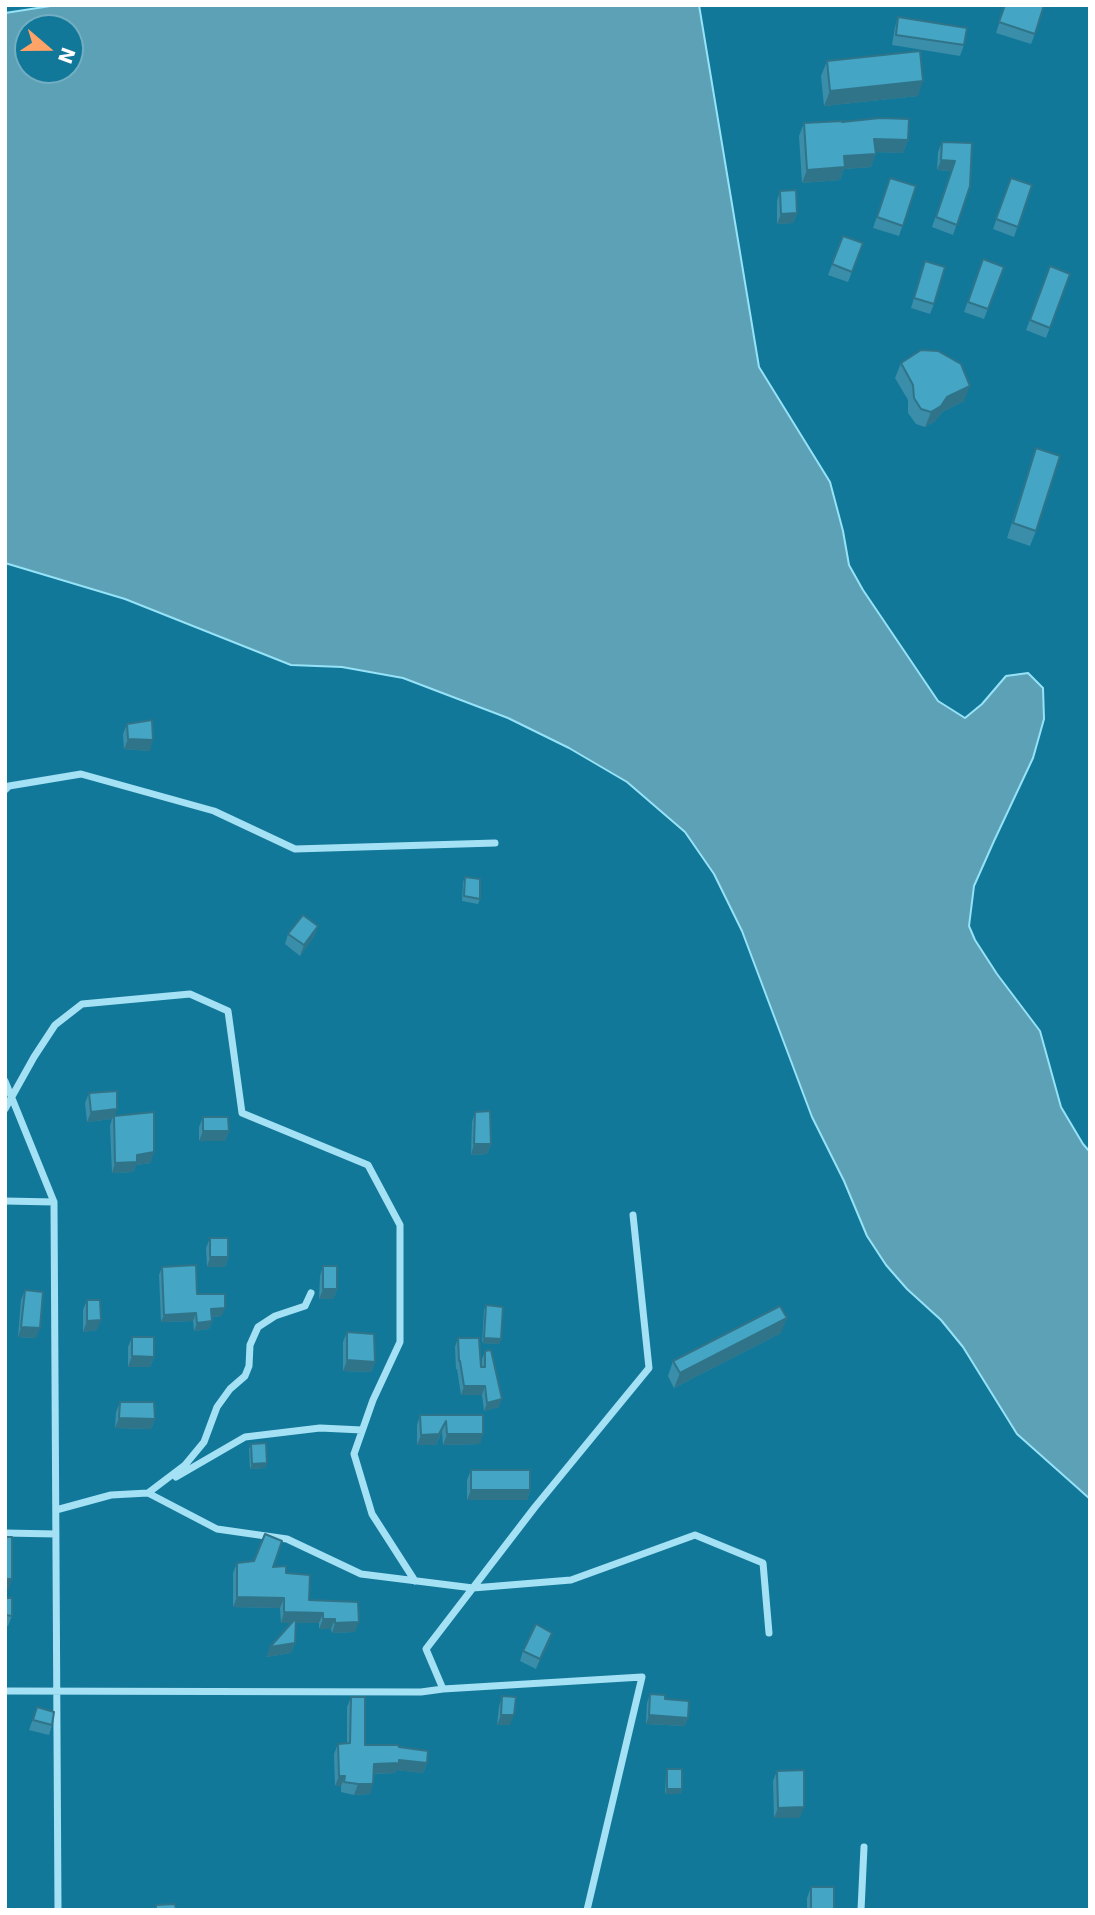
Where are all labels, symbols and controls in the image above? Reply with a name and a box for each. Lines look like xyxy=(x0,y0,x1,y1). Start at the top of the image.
north arrow xyxy=(14,14,84,84)
text: N xyxy=(54,44,80,67)

